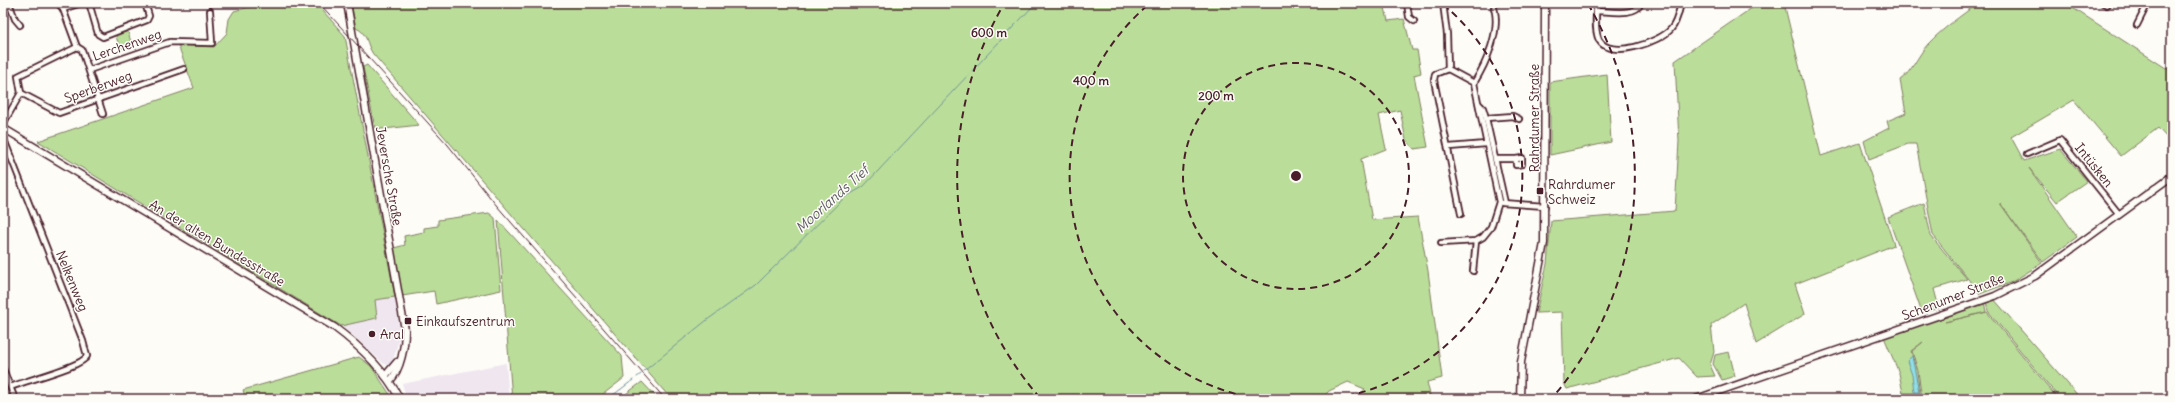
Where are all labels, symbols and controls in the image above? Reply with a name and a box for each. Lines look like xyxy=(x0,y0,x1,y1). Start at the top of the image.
street label: Lerchenweg xyxy=(90,25,164,65)
text: 600 m xyxy=(971,25,1008,40)
street label: Rahrdumer Straße xyxy=(1526,64,1543,172)
street label: Sperberweg xyxy=(62,67,134,107)
text: 400 m xyxy=(1073,73,1110,88)
text: 200 m xyxy=(1198,88,1234,103)
street label: Jeversche Straße xyxy=(372,125,406,227)
street label: Intüsken xyxy=(2071,139,2117,191)
water label: Moorlands Tief xyxy=(792,159,875,237)
centre of rings xyxy=(1289,169,1303,183)
place label: Rahrdumer Schweiz xyxy=(1548,176,1616,208)
marker: Rahrdumer Schweiz xyxy=(1535,186,1545,196)
street label: An der alten Bundesstraße xyxy=(146,196,288,290)
street label: Nelkenweg xyxy=(52,248,92,314)
street label: Schenumer Straße xyxy=(1899,270,2007,324)
place label: Einkaufszentrum xyxy=(416,313,515,330)
marker: Einkaufszentrum xyxy=(403,316,413,326)
place label: Aral xyxy=(380,326,404,343)
marker: Aral xyxy=(367,329,377,339)

